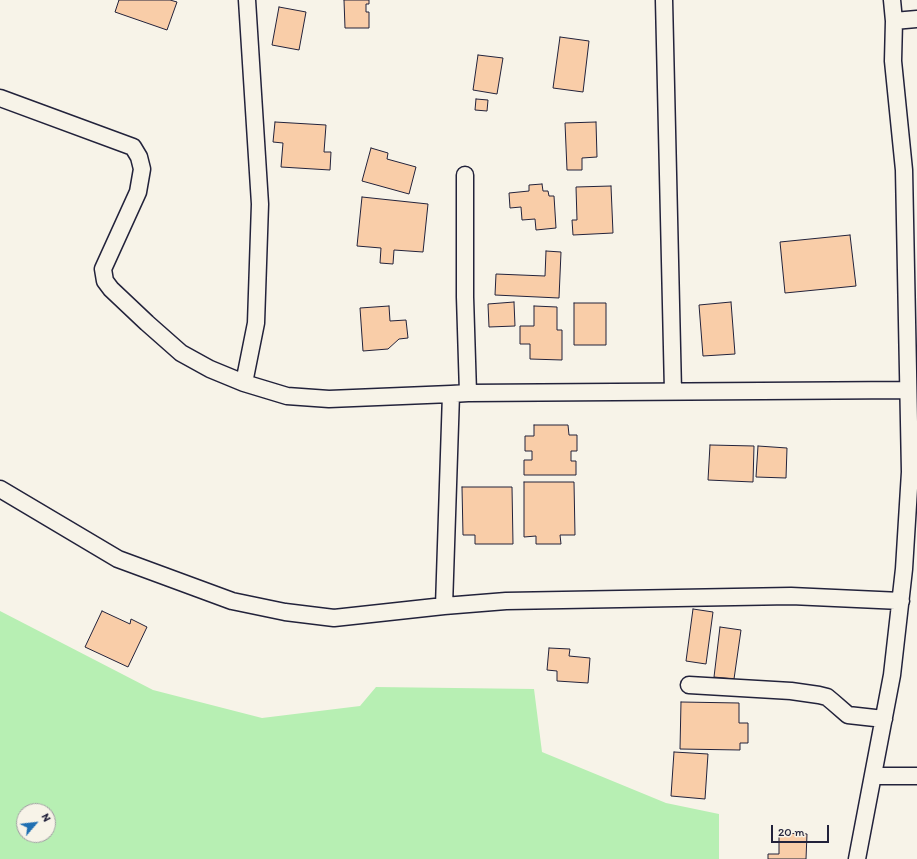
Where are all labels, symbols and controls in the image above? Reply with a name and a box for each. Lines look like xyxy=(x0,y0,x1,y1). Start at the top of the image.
north arrow xyxy=(16,803,56,843)
text: N xyxy=(39,811,54,824)
scale bar xyxy=(773,817,831,843)
text: 20 m xyxy=(778,825,805,839)

